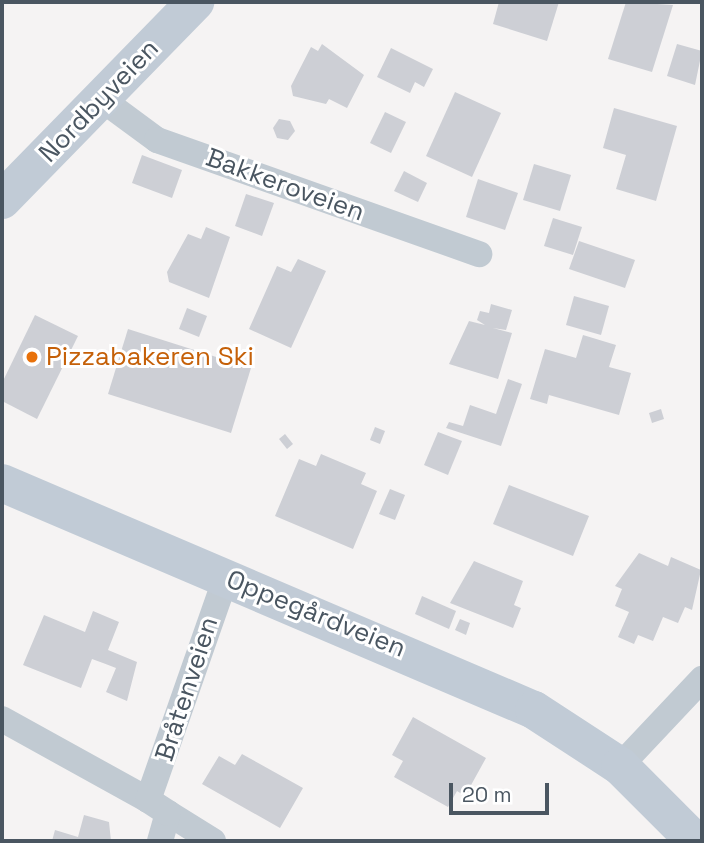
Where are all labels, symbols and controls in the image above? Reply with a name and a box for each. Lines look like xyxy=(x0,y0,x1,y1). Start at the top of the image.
street label: Nordbyveien xyxy=(33,33,165,169)
street label: Bakkeroveien xyxy=(202,142,368,228)
place label: Pizzabakeren Ski xyxy=(46,341,254,373)
marker: Pizzabakeren Ski xyxy=(24,349,40,365)
street label: Oppegårdveien xyxy=(222,564,410,664)
street label: Bråtenveien xyxy=(149,613,225,765)
scale bar xyxy=(452,770,552,814)
text: 20 m xyxy=(462,781,512,808)

